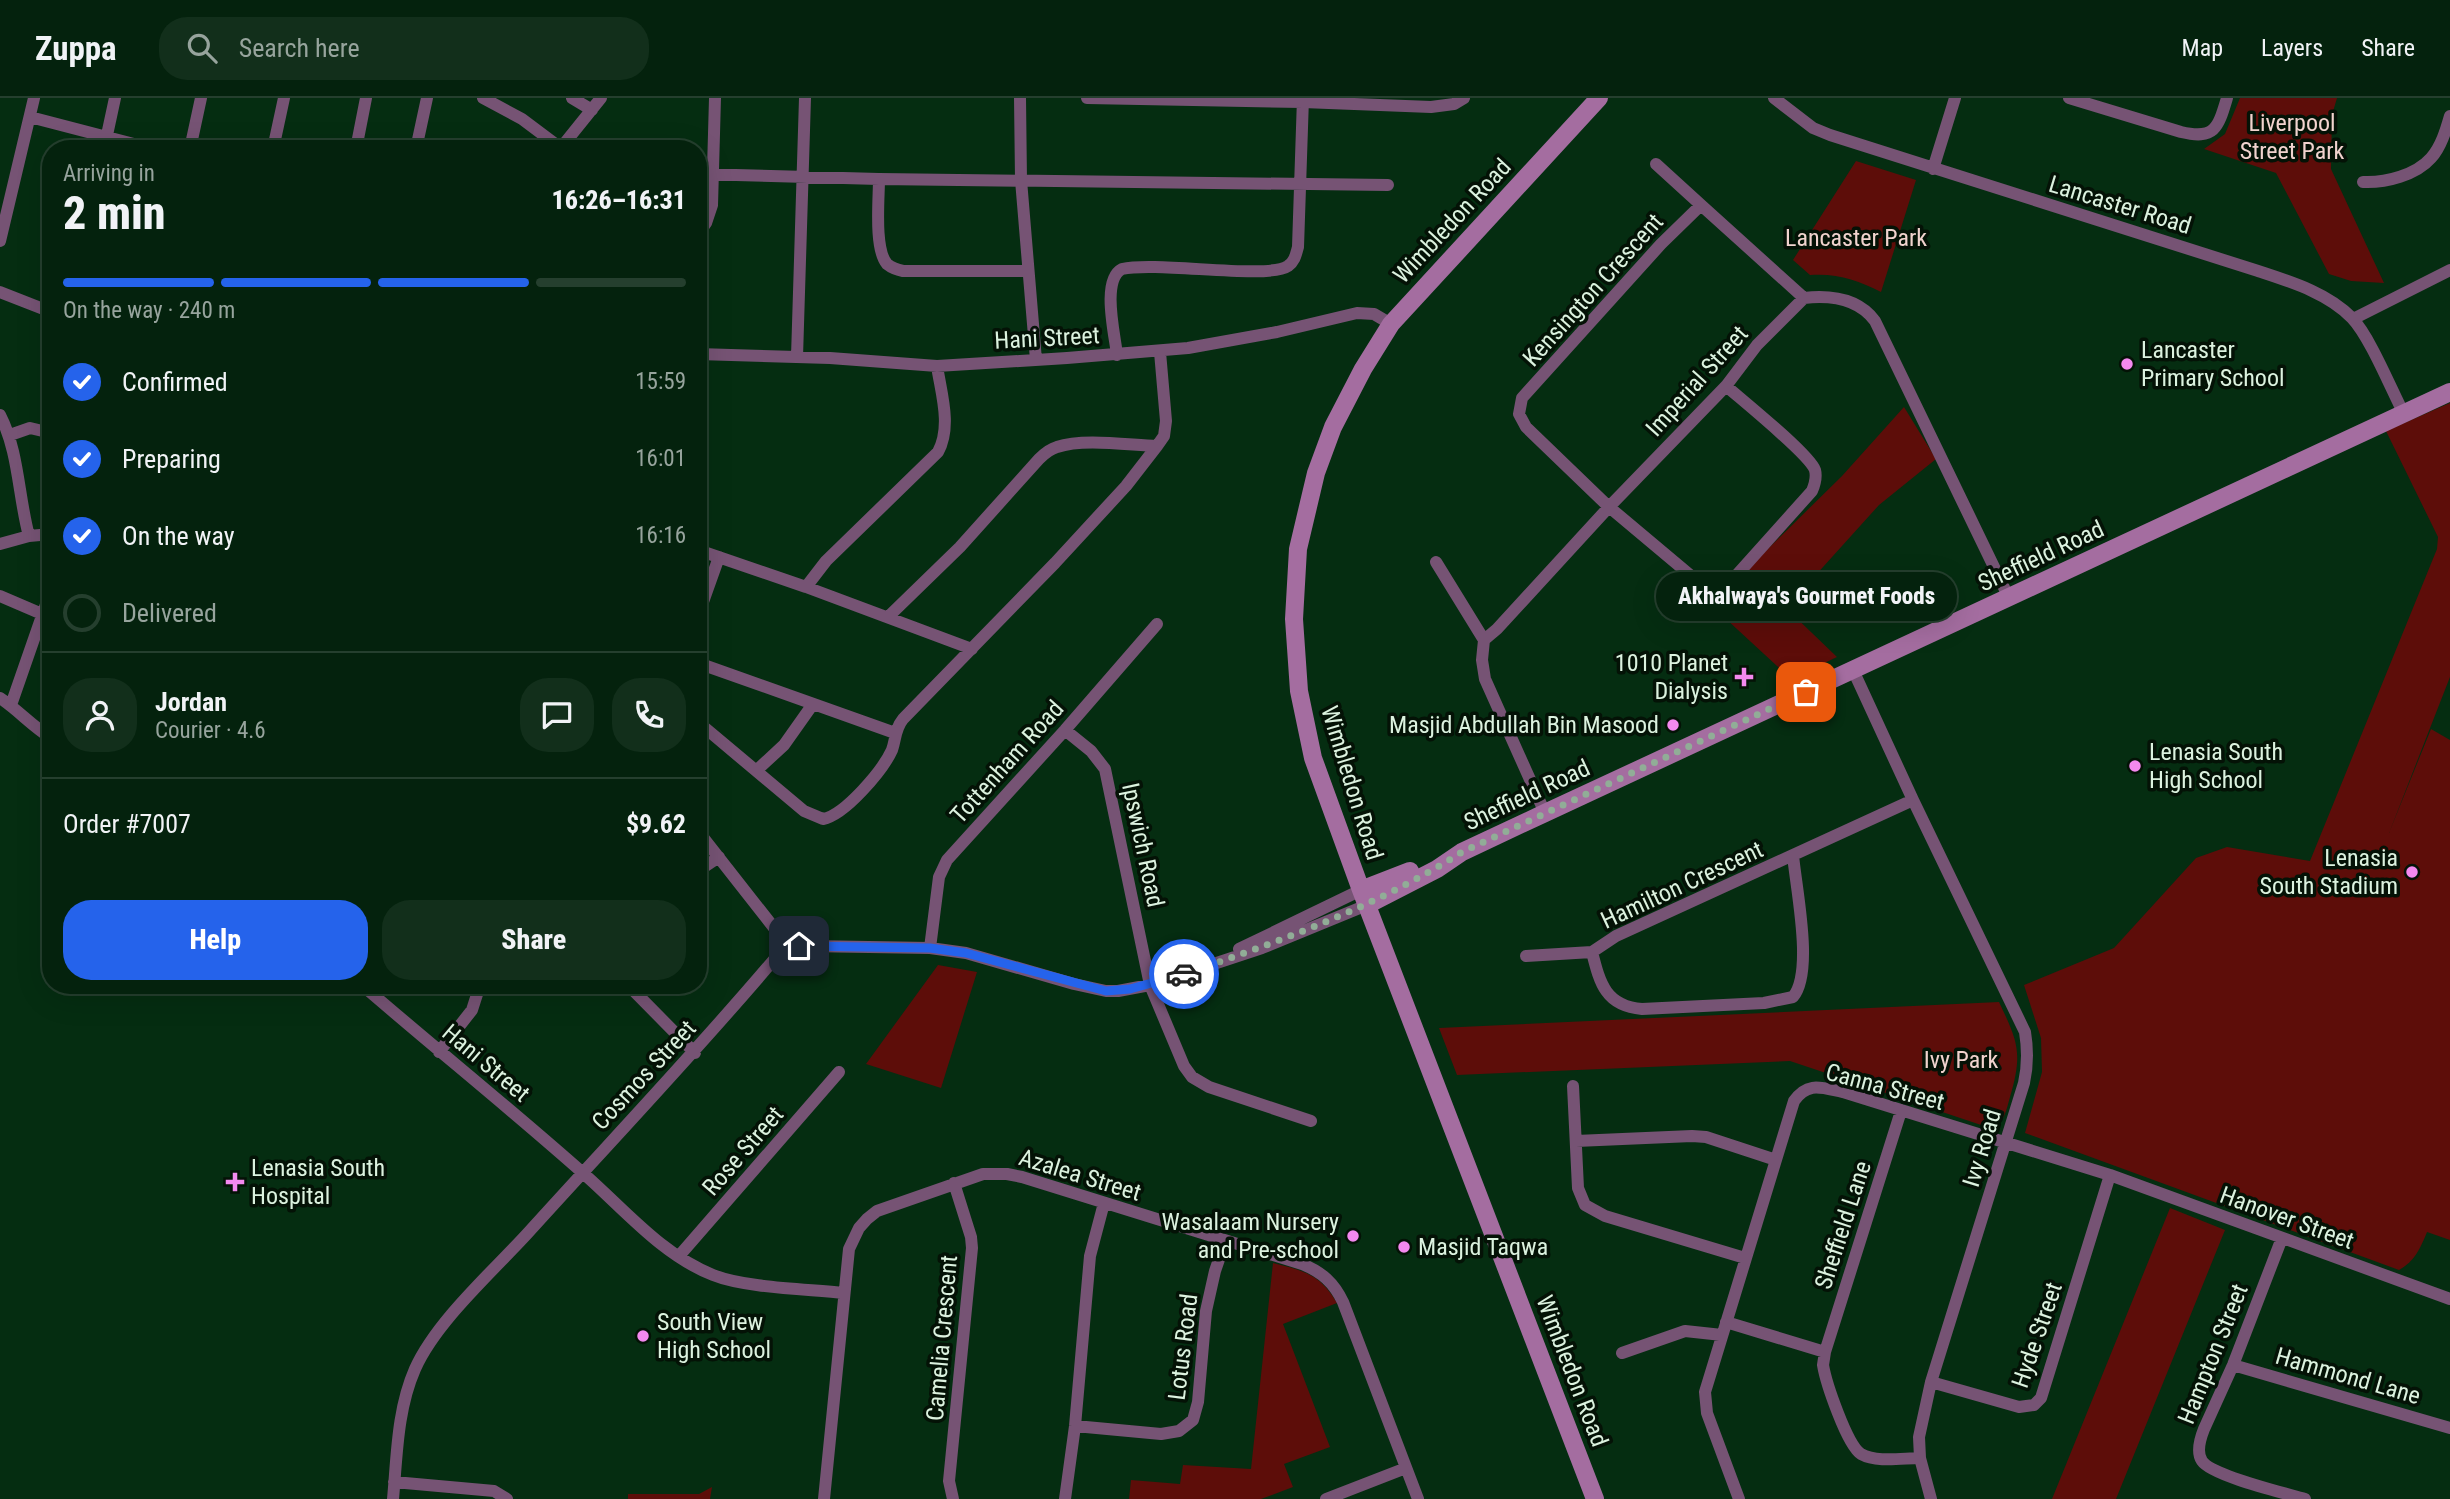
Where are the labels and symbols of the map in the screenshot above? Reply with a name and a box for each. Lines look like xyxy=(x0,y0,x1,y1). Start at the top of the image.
park label: Liverpool Street Park xyxy=(2240,109,2344,165)
street label: Wimbledon Road xyxy=(1387,153,1517,289)
street label: Lancaster Road xyxy=(2045,170,2195,240)
street label: Kensington Crescent xyxy=(1517,208,1669,372)
park label: Lancaster Park xyxy=(1785,224,1927,252)
street label: Imperial Street xyxy=(1640,320,1754,442)
street label: Hani Street xyxy=(994,321,1100,355)
place label: Lancaster Primary School xyxy=(2141,336,2284,392)
marker: Lancaster Primary School xyxy=(2119,356,2135,372)
street label: Sheffield Road xyxy=(1974,515,2108,597)
callout: Akhalwaya's Gourmet Foods xyxy=(1656,573,1956,622)
place label: 1010 Planet Dialysis xyxy=(1615,649,1728,705)
pin xyxy=(1776,662,1836,722)
marker: 1010 Planet Dialysis xyxy=(1734,667,1754,687)
street label: Tottenham Road xyxy=(945,695,1069,829)
street label: Wimbledon Road xyxy=(1315,703,1389,863)
place label: Masjid Abdullah Bin Masood xyxy=(1389,711,1659,739)
marker: Masjid Abdullah Bin Masood xyxy=(1665,717,1681,733)
place label: Lenasia South High School xyxy=(2149,738,2283,794)
street label: Sheffield Road xyxy=(1460,754,1594,836)
marker: Lenasia South High School xyxy=(2127,758,2143,774)
street label: Ipswich Road xyxy=(1116,780,1170,910)
street label: Hamilton Crescent xyxy=(1597,835,1767,935)
place label: Lenasia South Stadium xyxy=(2260,844,2398,900)
marker: Lenasia South Stadium xyxy=(2404,864,2420,880)
pin xyxy=(769,916,829,976)
courier xyxy=(1149,939,1219,1009)
street label: Cosmos Street xyxy=(586,1014,702,1136)
street label: Hani Street xyxy=(437,1018,535,1108)
park label: Ivy Park xyxy=(1924,1046,1998,1074)
street label: Canna Street xyxy=(1823,1058,1947,1116)
street label: Rose Street xyxy=(697,1101,789,1201)
street label: Ivy Road xyxy=(1957,1106,2007,1190)
street label: Azalea Street xyxy=(1016,1143,1144,1207)
place label: Lenasia South Hospital xyxy=(251,1154,385,1210)
street label: Sheffield Lane xyxy=(1809,1157,1877,1293)
marker: Lenasia South Hospital xyxy=(225,1172,245,1192)
street label: Hanover Street xyxy=(2216,1181,2358,1255)
place label: Wasalaam Nursery and Pre-school xyxy=(1162,1208,1339,1264)
marker: Wasalaam Nursery and Pre-school xyxy=(1345,1228,1361,1244)
place label: Masjid Taqwa xyxy=(1418,1233,1548,1261)
marker: Masjid Taqwa xyxy=(1396,1239,1412,1255)
street label: Camelia Crescent xyxy=(921,1254,963,1422)
street label: Hyde Street xyxy=(2006,1279,2068,1391)
street label: Hampton Street xyxy=(2172,1280,2254,1428)
street label: Wimbledon Road xyxy=(1530,1291,1614,1451)
street label: Lotus Road xyxy=(1163,1292,1203,1402)
place label: South View High School xyxy=(657,1308,771,1364)
marker: South View High School xyxy=(635,1328,651,1344)
street label: Hammond Lane xyxy=(2272,1342,2424,1410)

